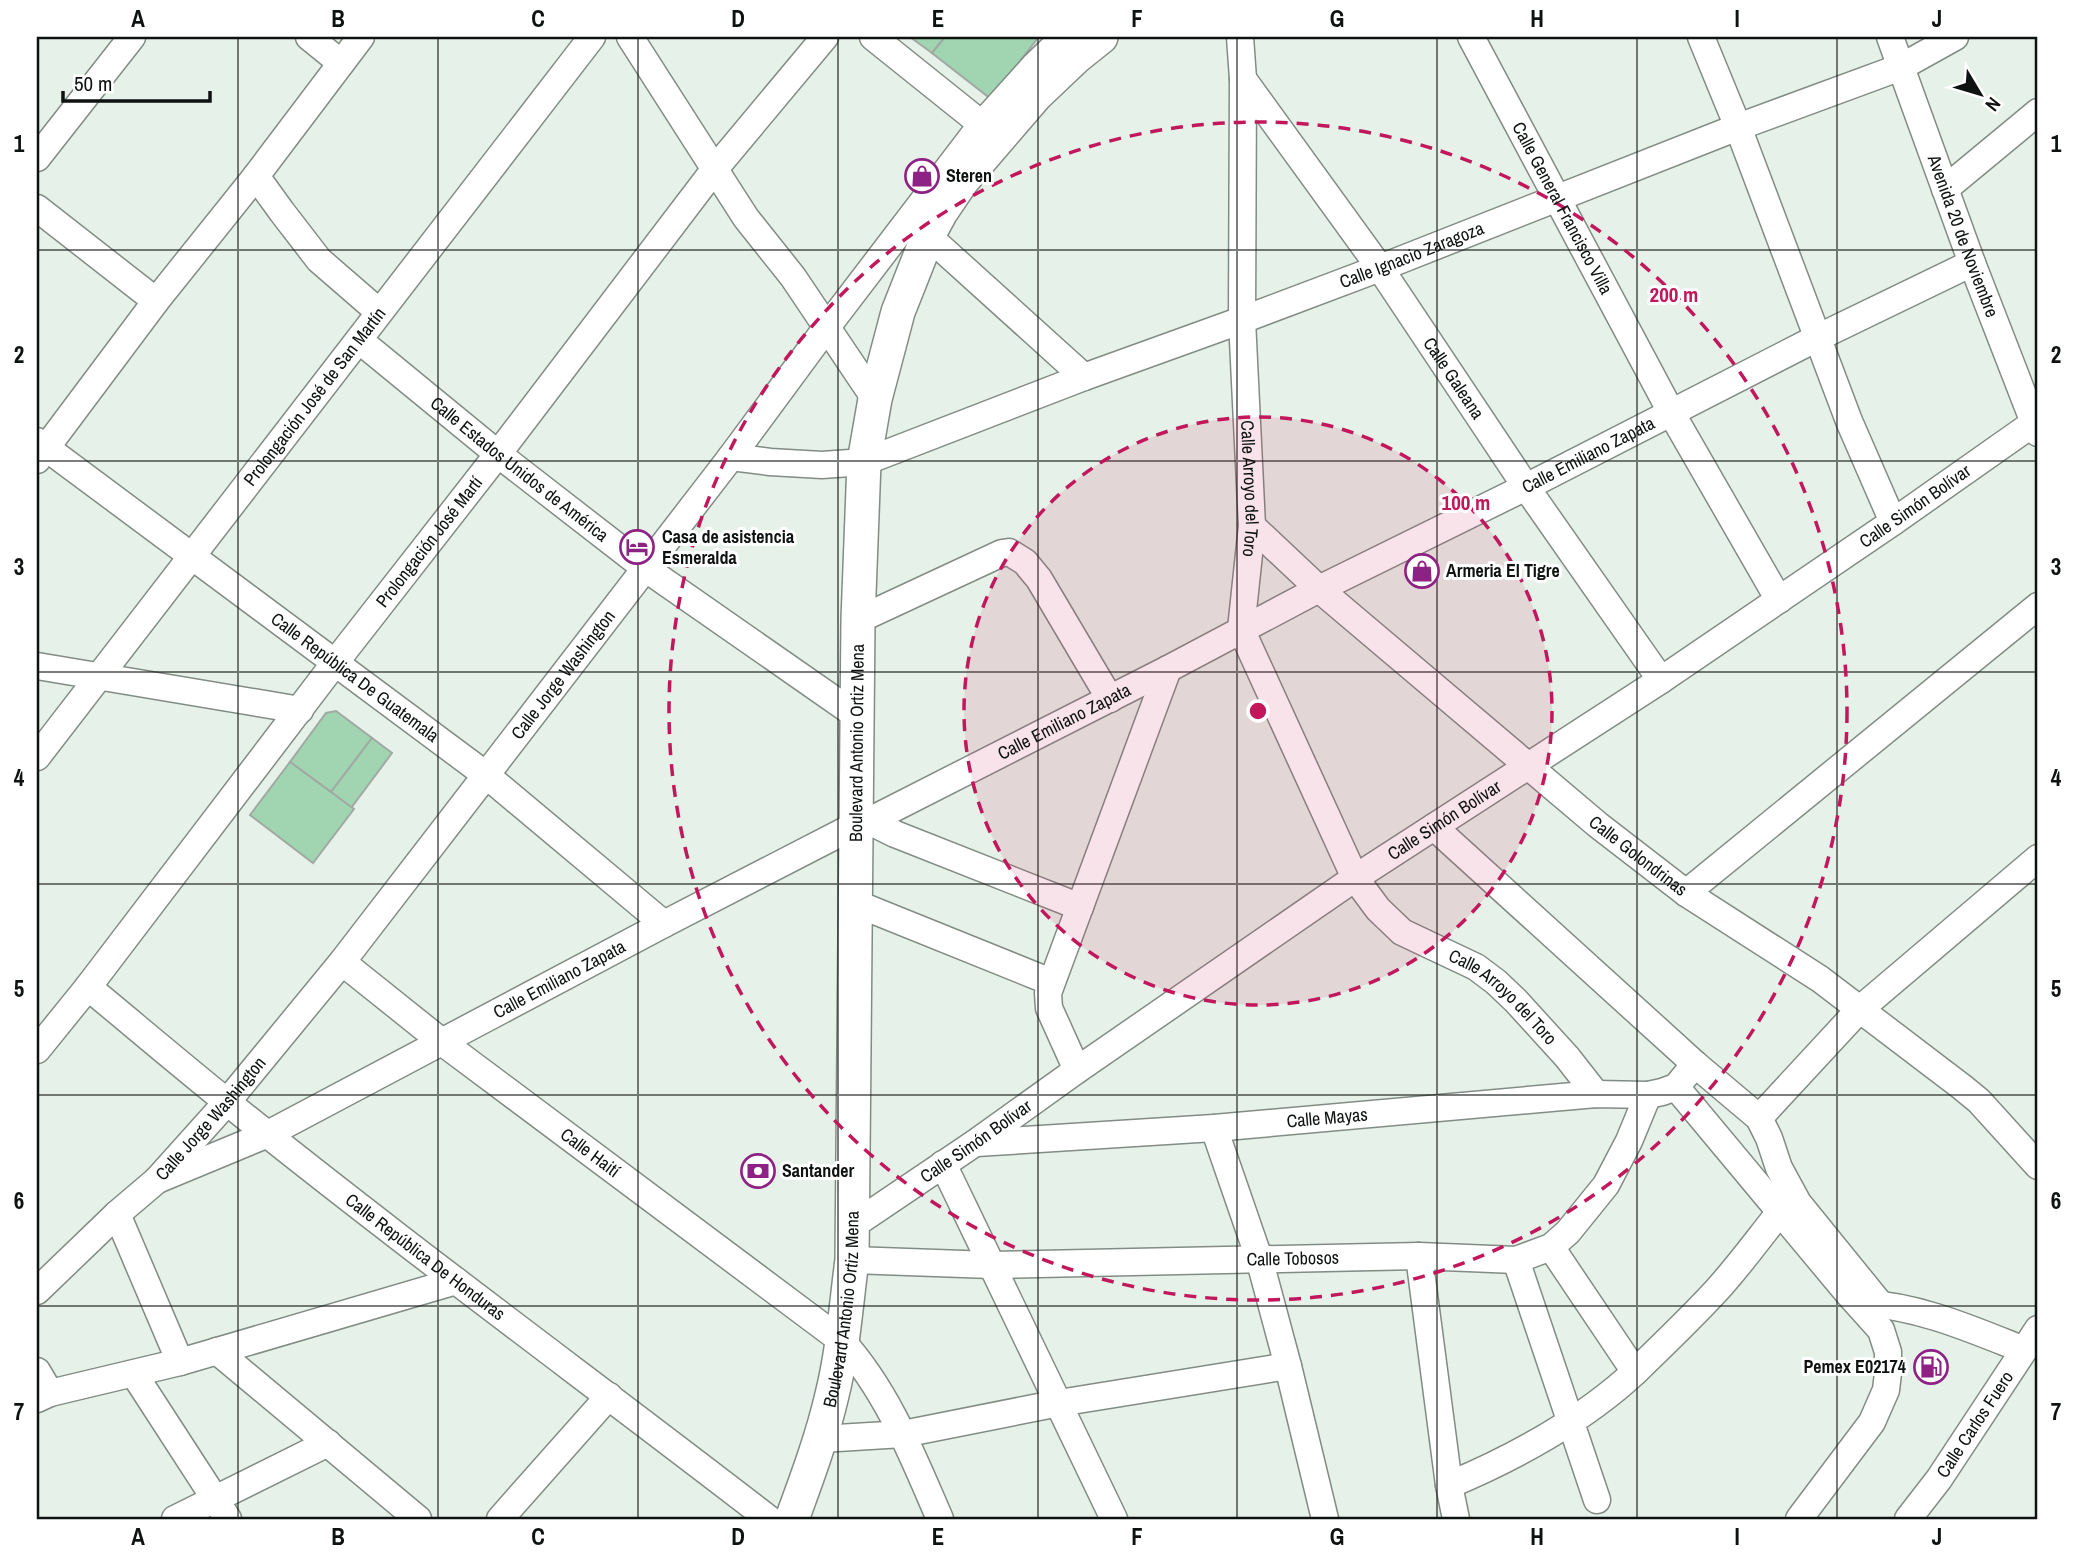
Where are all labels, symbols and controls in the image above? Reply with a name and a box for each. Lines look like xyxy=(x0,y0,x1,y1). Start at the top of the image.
text: A xyxy=(131,3,145,34)
text: B xyxy=(331,3,345,34)
text: C xyxy=(531,3,545,34)
text: D xyxy=(731,3,745,34)
text: E xyxy=(932,3,944,34)
text: F xyxy=(1131,3,1143,34)
text: G xyxy=(1330,3,1344,34)
text: H xyxy=(1530,3,1544,34)
text: I xyxy=(1734,3,1740,34)
text: J xyxy=(1932,3,1942,34)
scale bar xyxy=(63,60,210,104)
north arrow xyxy=(1946,60,2016,130)
text: 50 m xyxy=(74,69,112,98)
text: N xyxy=(1980,92,2007,117)
street label: Calle General Francisco Villa xyxy=(1507,117,1619,299)
text: 1 xyxy=(14,128,25,159)
text: 1 xyxy=(2051,128,2062,159)
street label: Avenida 20 de Noviembre xyxy=(1921,150,2005,321)
shop icon: Steren xyxy=(903,157,941,195)
place label: Steren xyxy=(946,163,992,188)
street label: Calle Ignacio Zaragoza xyxy=(1336,215,1487,294)
text: 200 m xyxy=(1650,280,1698,309)
street label: Prolongación José de San Martín xyxy=(238,302,391,491)
street label: Calle Galeana xyxy=(1418,332,1490,424)
text: 2 xyxy=(14,339,24,370)
text: 2 xyxy=(2051,339,2061,370)
street label: Calle Estados Unidos de América xyxy=(425,391,614,547)
street label: Calle Emiliano Zapata xyxy=(1517,410,1659,499)
street label: Calle Arroyo del Toro xyxy=(1235,420,1265,558)
street label: Calle Simón Bolívar xyxy=(1854,458,1976,553)
street label: Prolongación José Martí xyxy=(370,470,489,612)
text: 100 m xyxy=(1442,488,1490,517)
place label: Casa de asistencia Esmeralda xyxy=(662,524,795,570)
hotel icon: Casa de asistencia Esmeralda xyxy=(618,528,656,566)
text: 3 xyxy=(14,551,24,582)
text: 3 xyxy=(2051,551,2061,582)
shop icon: Armeria El Tigre xyxy=(1403,552,1441,590)
place label: Armeria El Tigre xyxy=(1446,558,1560,583)
street label: Calle Jorge Washington xyxy=(505,605,621,744)
street label: Calle República De Guatemala xyxy=(266,606,444,748)
street label: Boulevard Antonio Ortiz Mena xyxy=(843,644,870,842)
street label: Calle Emiliano Zapata xyxy=(993,677,1135,766)
centre of rings xyxy=(1246,699,1270,723)
text: 4 xyxy=(14,762,25,793)
text: 4 xyxy=(2051,762,2062,793)
street label: Calle Simón Bolívar xyxy=(1382,774,1506,866)
street label: Calle Golondrinas xyxy=(1584,810,1693,902)
street label: Calle Emiliano Zapata xyxy=(489,934,630,1024)
street label: Calle Arroyo del Toro xyxy=(1445,943,1563,1050)
text: 5 xyxy=(14,973,24,1004)
text: 5 xyxy=(2051,973,2061,1004)
street label: Calle Jorge Washington xyxy=(149,1051,271,1186)
street label: Calle Simón Bolívar xyxy=(915,1093,1036,1189)
street label: Calle Mayas xyxy=(1285,1101,1369,1133)
street label: Calle Haití xyxy=(555,1122,626,1184)
bank icon: Santander xyxy=(739,1152,777,1190)
place label: Santander xyxy=(782,1158,854,1183)
text: 6 xyxy=(14,1185,24,1216)
text: 6 xyxy=(2051,1185,2061,1216)
street label: Calle República De Honduras xyxy=(340,1187,511,1326)
street label: Boulevard Antonio Ortiz Mena xyxy=(816,1211,864,1410)
street label: Calle Tobosos xyxy=(1246,1245,1339,1272)
fuel station icon: Pemex E02174 xyxy=(1912,1348,1950,1386)
place label: Pemex E02174 xyxy=(1803,1354,1907,1379)
street label: Calle Carlos Fuero xyxy=(1930,1366,2019,1482)
text: 7 xyxy=(14,1396,24,1427)
text: 7 xyxy=(2051,1396,2061,1427)
text: A xyxy=(131,1521,145,1552)
text: B xyxy=(331,1521,345,1552)
text: C xyxy=(531,1521,545,1552)
text: D xyxy=(731,1521,745,1552)
text: E xyxy=(932,1521,944,1552)
text: F xyxy=(1131,1521,1143,1552)
text: G xyxy=(1330,1521,1344,1552)
text: H xyxy=(1530,1521,1544,1552)
text: I xyxy=(1734,1521,1740,1552)
text: J xyxy=(1932,1521,1942,1552)

